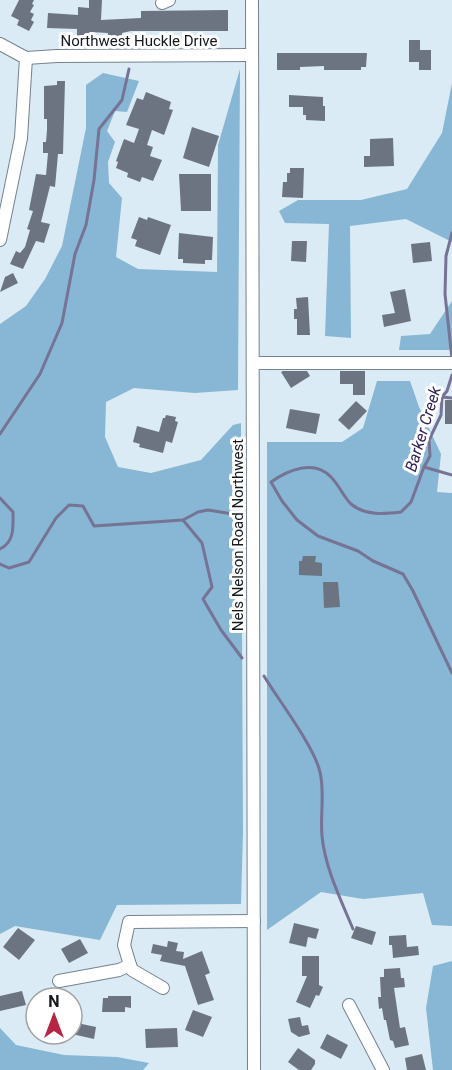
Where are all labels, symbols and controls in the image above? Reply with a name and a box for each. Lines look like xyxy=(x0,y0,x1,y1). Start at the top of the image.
street label: Northwest Huckle Drive xyxy=(61,32,217,50)
water label: Barker Creek xyxy=(401,383,445,474)
street label: Nels Nelson Road Northwest xyxy=(229,439,247,631)
north arrow xyxy=(24,986,84,1046)
text: N xyxy=(48,992,60,1011)

